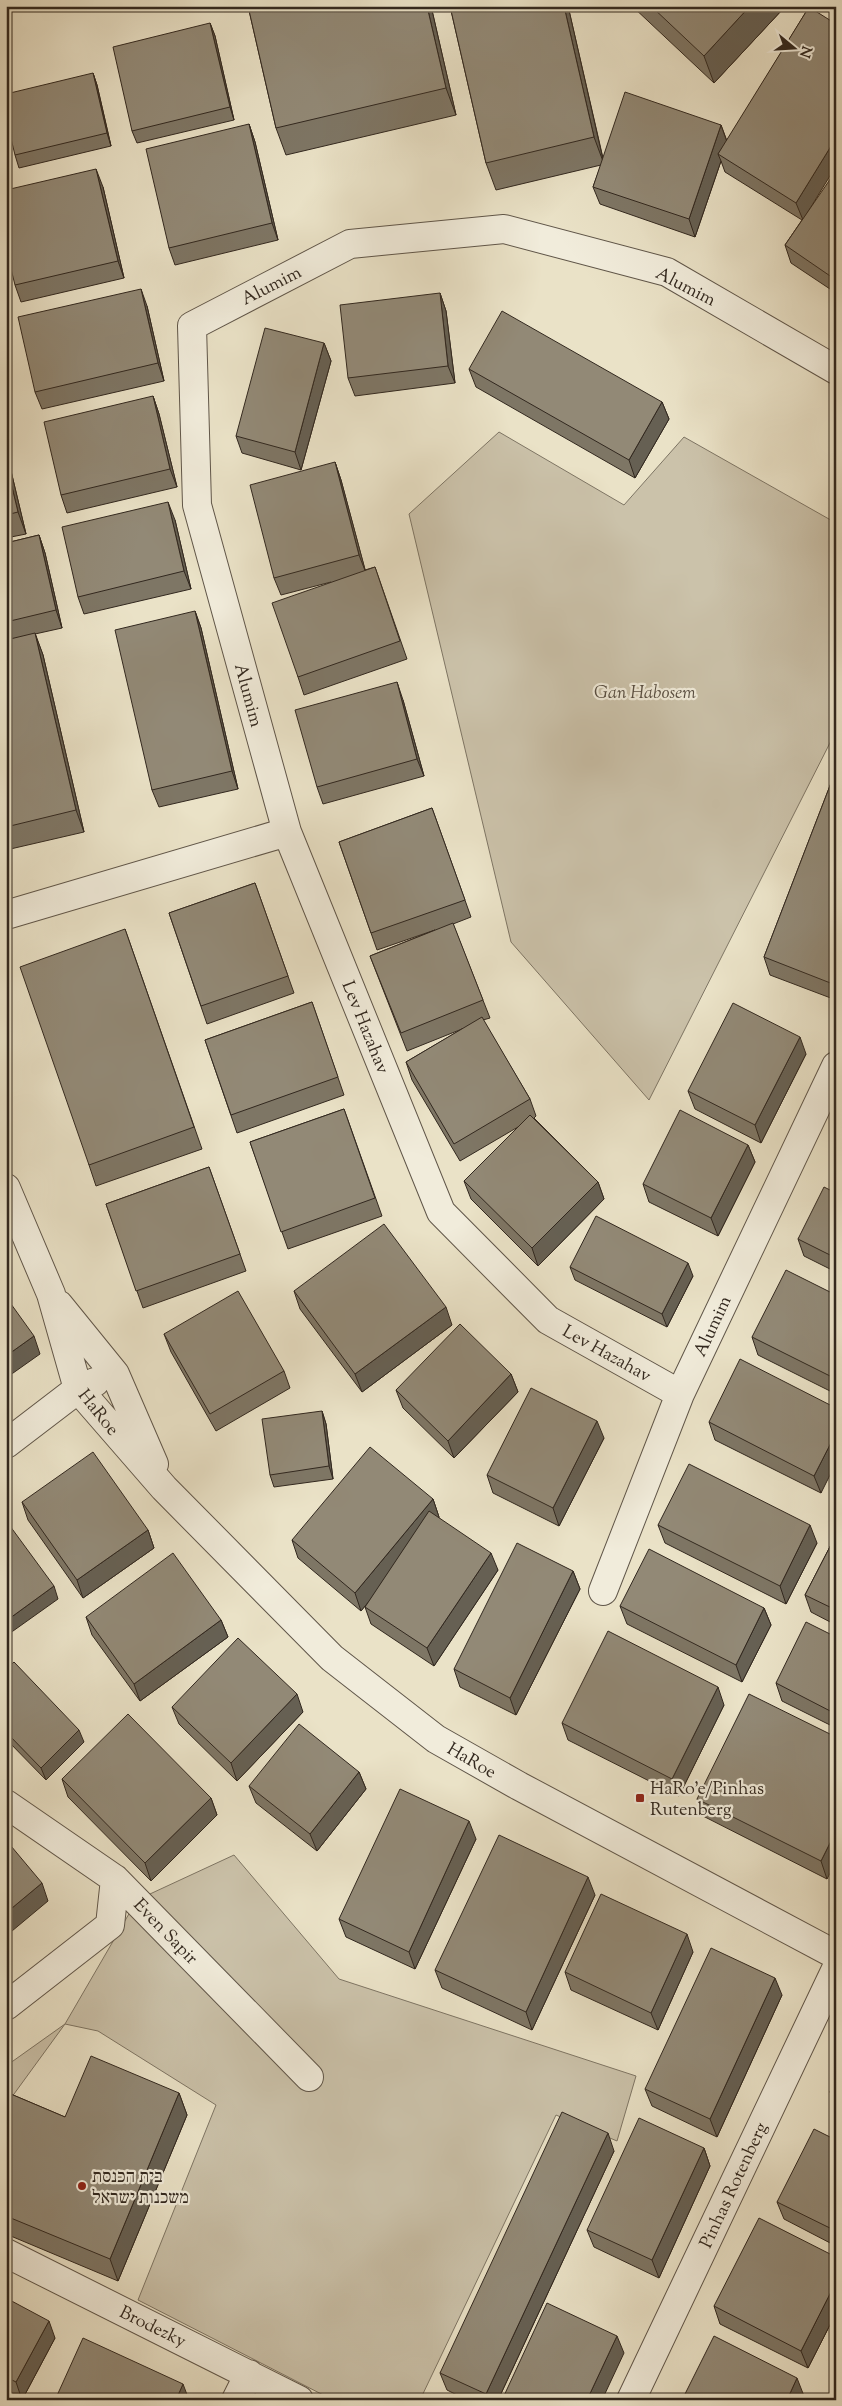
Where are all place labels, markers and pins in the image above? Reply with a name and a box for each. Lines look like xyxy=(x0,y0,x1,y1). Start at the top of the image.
place label: HaRo'e/Pinhas Rutenberg xyxy=(650,1777,764,1824)
marker: HaRo'e/Pinhas Rutenberg xyxy=(634,1792,646,1804)
place label: בית הכנסת משכנות ישראל xyxy=(92,2165,189,2212)
marker: בית הכנסת משכנות ישראל xyxy=(76,2180,88,2192)

